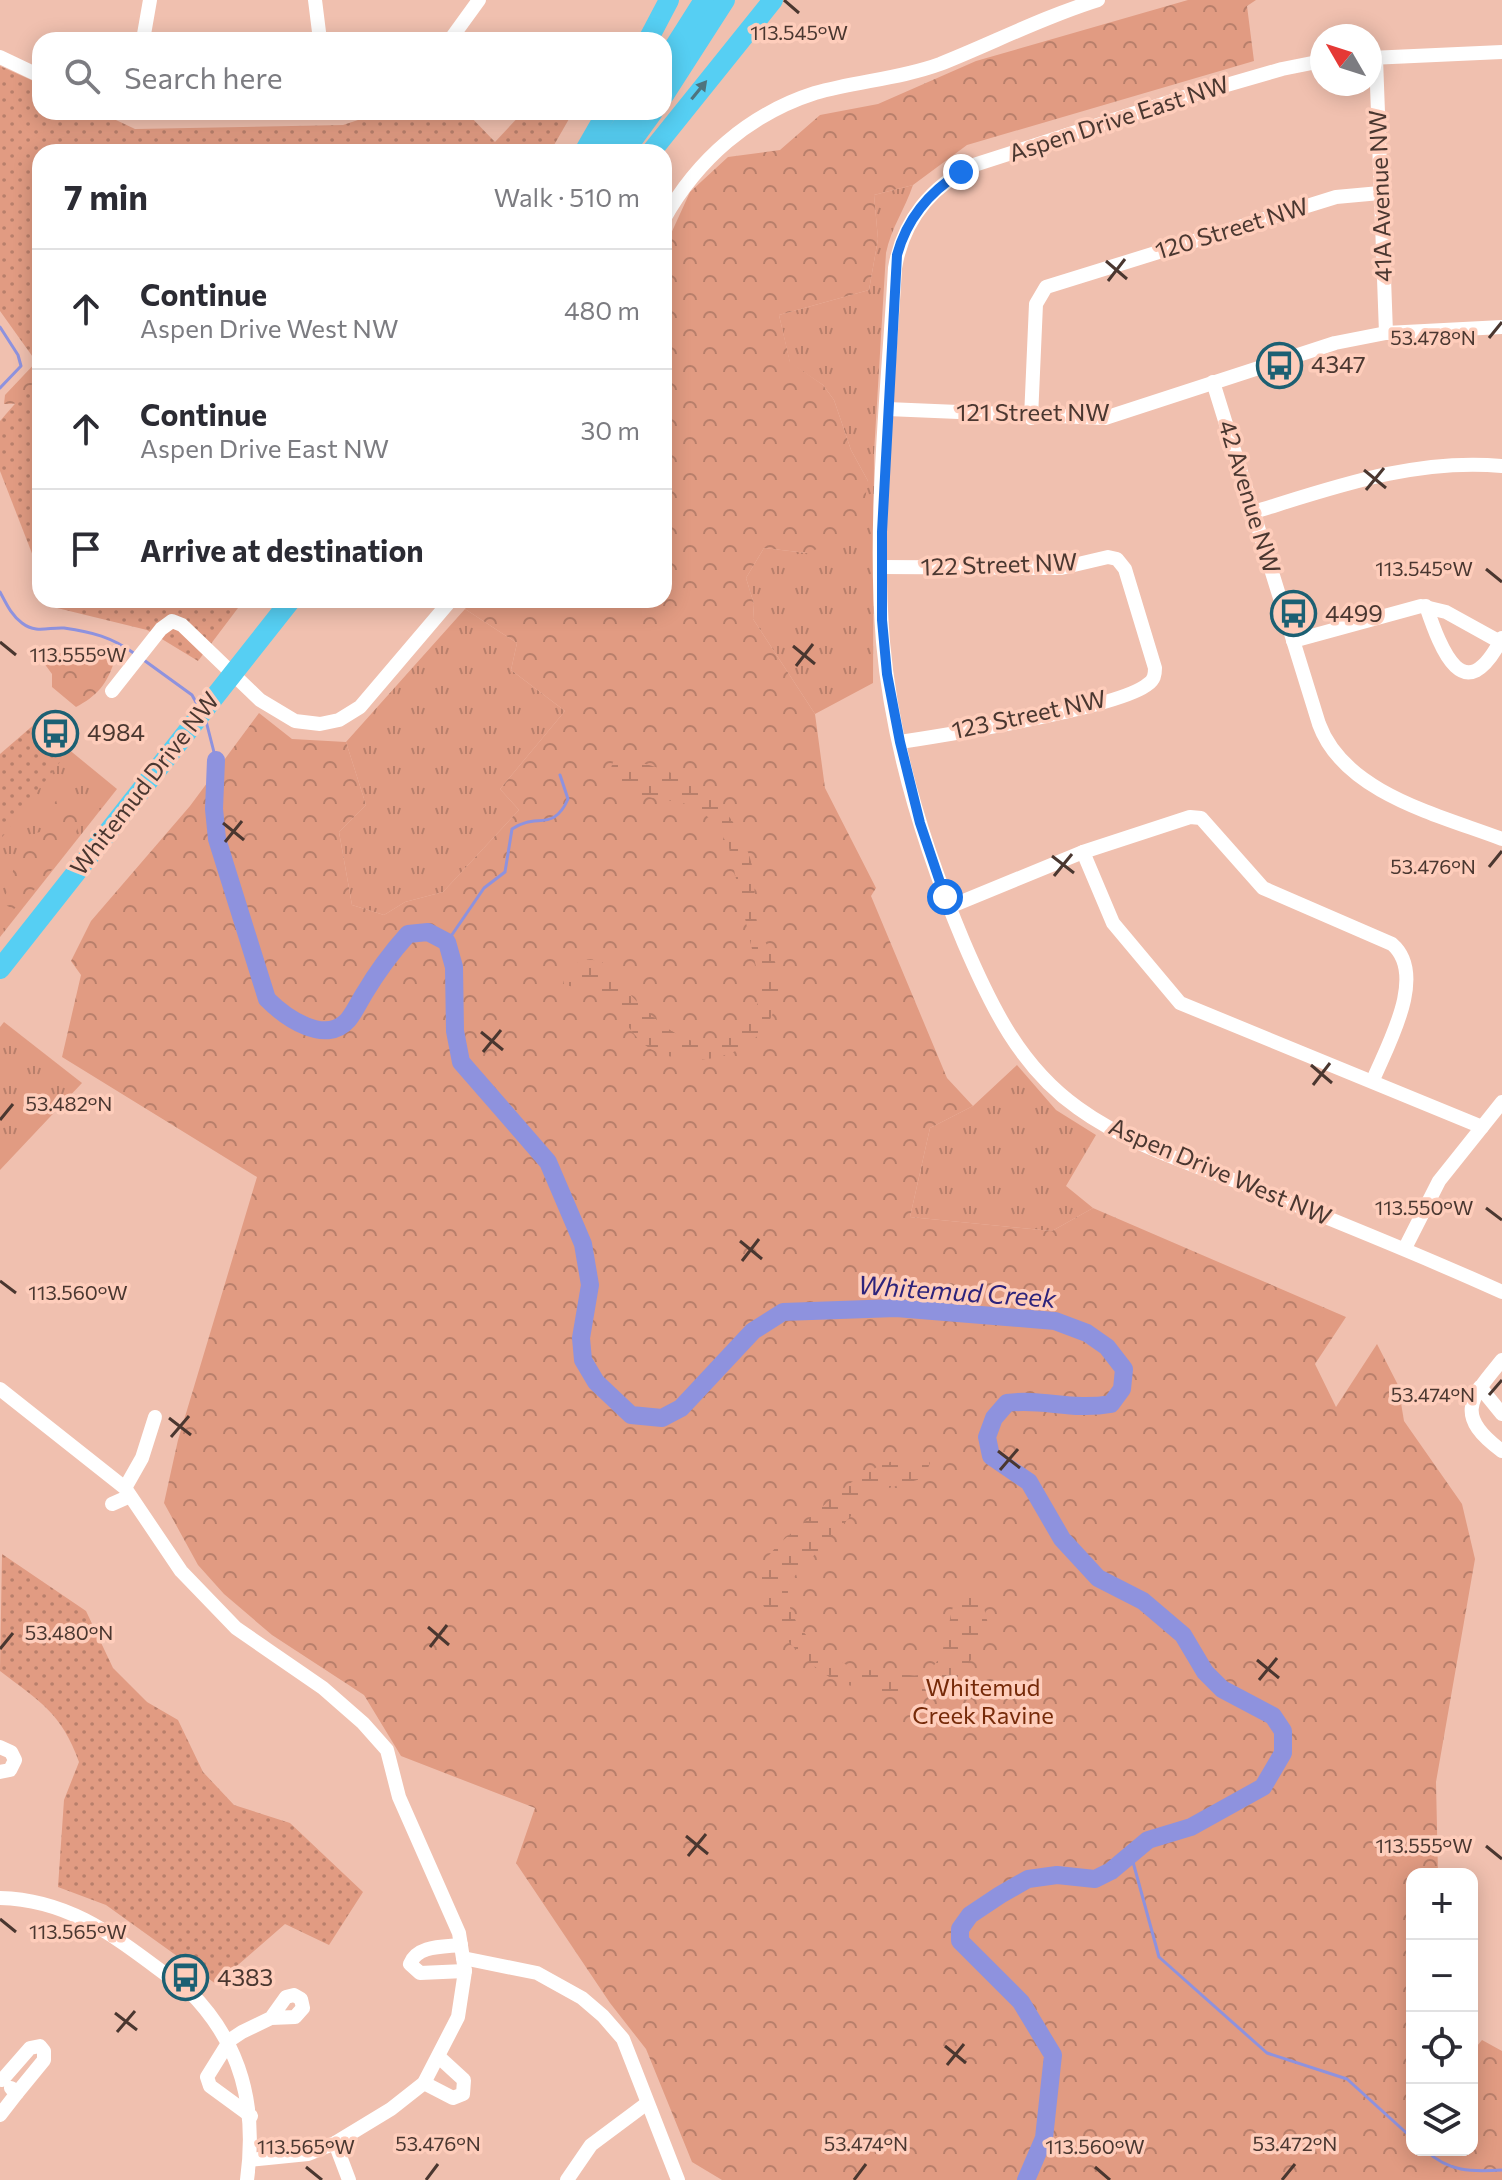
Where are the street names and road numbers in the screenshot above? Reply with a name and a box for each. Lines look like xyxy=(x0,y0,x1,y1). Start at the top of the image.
street label: Aspen Drive East NW xyxy=(1005,68,1232,167)
street label: 41A Avenue NW xyxy=(1362,109,1397,283)
street label: 120 Street NW xyxy=(1151,190,1312,265)
street label: 121 Street NW xyxy=(956,397,1110,426)
street label: 42 Avenue NW xyxy=(1213,416,1288,577)
street label: 122 Street NW xyxy=(920,546,1078,581)
street label: 123 Street NW xyxy=(949,683,1108,744)
street label: Whitemud Drive NW xyxy=(63,686,224,881)
street label: Aspen Drive West NW xyxy=(1105,1111,1336,1231)

